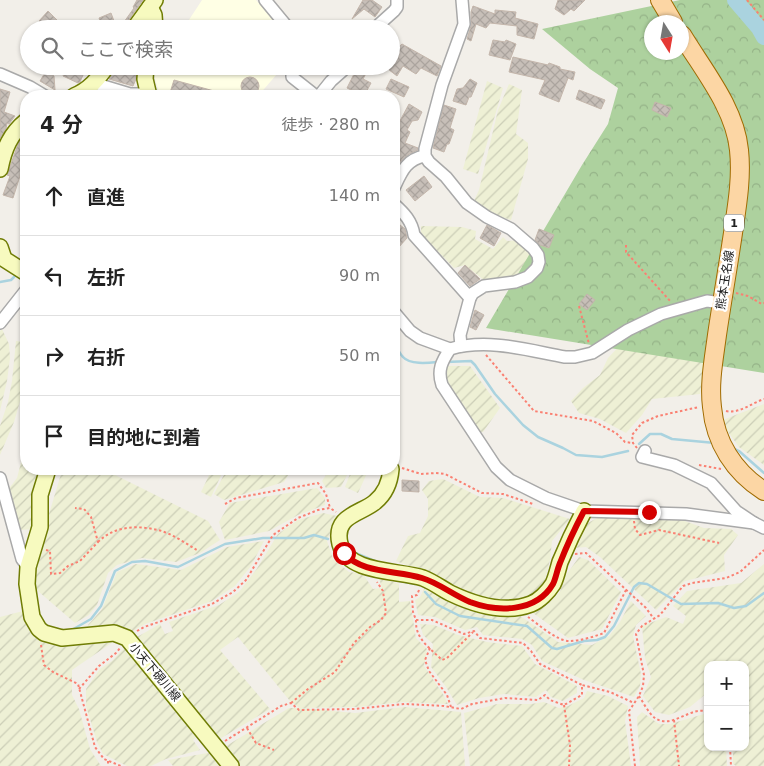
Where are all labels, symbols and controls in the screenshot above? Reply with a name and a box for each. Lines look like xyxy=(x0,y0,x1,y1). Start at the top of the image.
north arrow xyxy=(644,15,689,60)
search box xyxy=(20,20,400,75)
icon: search xyxy=(38,34,66,62)
text: ここで検索 xyxy=(78,38,173,60)
text: 4 分 xyxy=(40,113,83,137)
text: 徒歩 · 280 m xyxy=(282,115,380,134)
icon: ahead xyxy=(40,182,68,210)
text: 直進 xyxy=(87,186,125,208)
text: 140 m xyxy=(329,186,380,205)
road number: 1 xyxy=(724,214,744,232)
street label: 熊本玉名線 xyxy=(713,249,737,311)
icon: left xyxy=(40,262,68,290)
text: 左折 xyxy=(87,266,125,288)
text: 90 m xyxy=(339,266,380,285)
icon: right xyxy=(40,342,68,370)
text: 右折 xyxy=(87,346,125,368)
text: 50 m xyxy=(339,346,380,365)
icon: arrive xyxy=(40,422,68,450)
text: 目的地に到着 xyxy=(87,426,201,448)
route end xyxy=(638,501,661,524)
route start xyxy=(333,542,356,565)
street label: 小天下硯川線 xyxy=(126,640,184,704)
map controls xyxy=(704,661,749,751)
button: + xyxy=(704,661,749,706)
button: − xyxy=(704,706,749,751)

